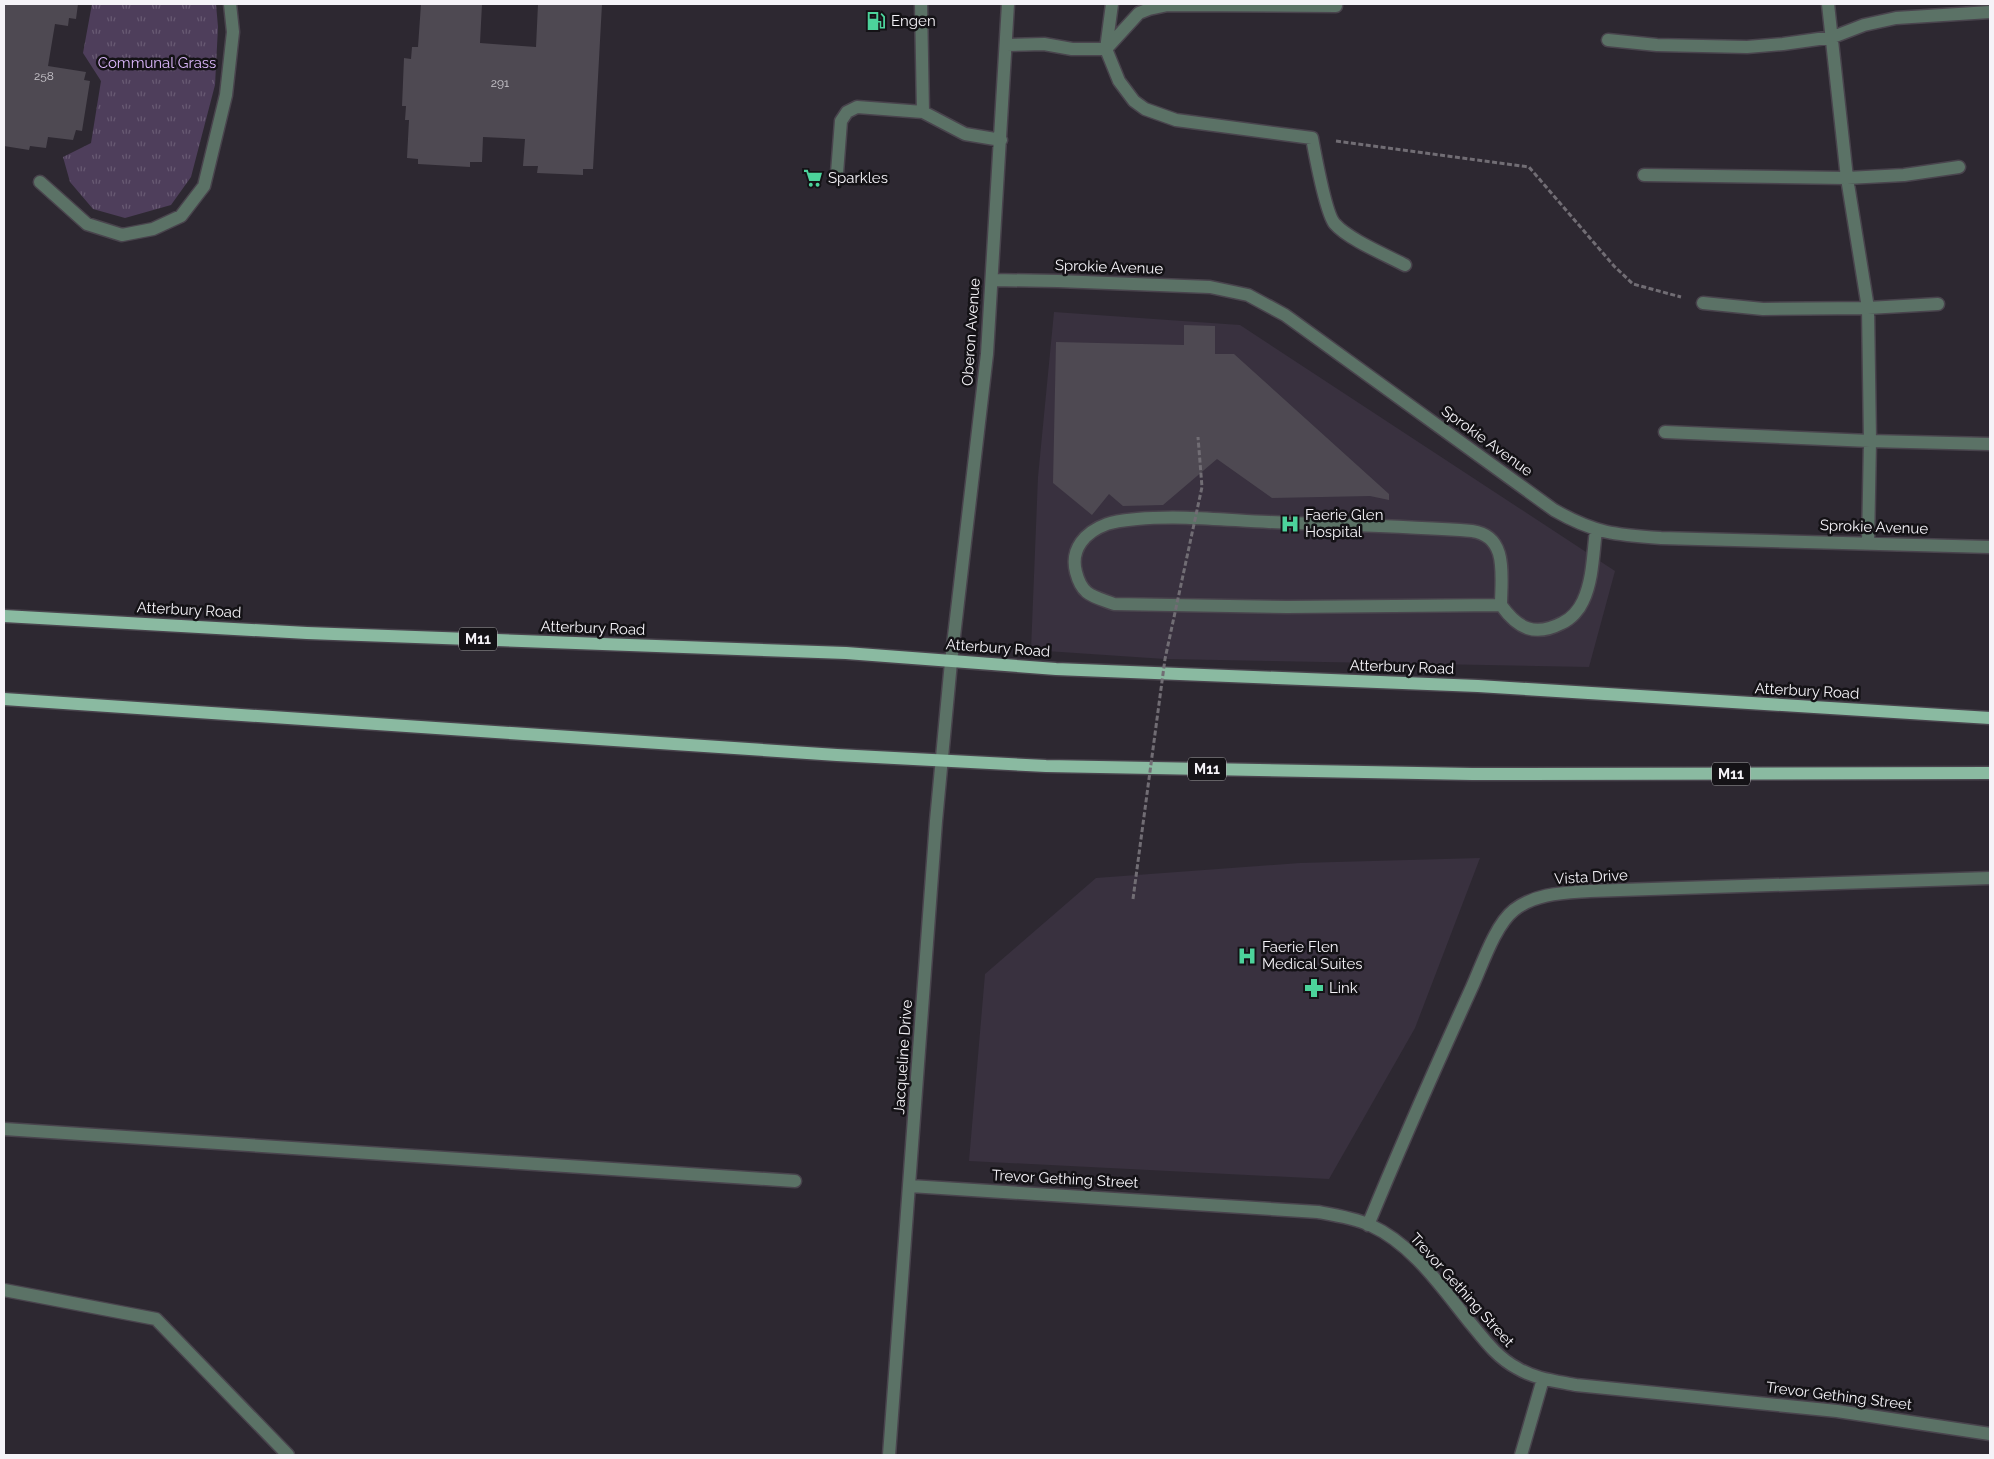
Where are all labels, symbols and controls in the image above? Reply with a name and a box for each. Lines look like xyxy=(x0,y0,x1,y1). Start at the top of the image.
fuel station icon: Engen xyxy=(865,10,887,32)
place label: Engen xyxy=(891,12,936,30)
park label: Communal Grass xyxy=(98,54,216,72)
house number: 258 xyxy=(34,69,54,83)
house number: 291 xyxy=(491,76,509,90)
supermarket icon: Sparkles xyxy=(802,167,824,189)
place label: Sparkles xyxy=(828,169,888,187)
street label: Sprokie Avenue xyxy=(1055,256,1164,278)
street label: Oberon Avenue xyxy=(958,277,984,387)
street label: Sprokie Avenue xyxy=(1438,402,1536,480)
place label: Faerie Glen Hospital xyxy=(1305,506,1383,541)
hospital icon: Faerie Glen Hospital xyxy=(1279,513,1301,535)
street label: Sprokie Avenue xyxy=(1820,516,1929,538)
street label: Atterbury Road xyxy=(136,598,242,622)
street label: Atterbury Road xyxy=(540,617,646,639)
road number: M11 xyxy=(459,628,497,650)
street label: Atterbury Road xyxy=(945,635,1051,661)
street label: Atterbury Road xyxy=(1349,656,1455,678)
street label: Atterbury Road xyxy=(1754,679,1860,703)
road number: M11 xyxy=(1188,758,1226,781)
road number: M11 xyxy=(1712,762,1750,786)
street label: Vista Drive xyxy=(1554,866,1628,888)
place label: Faerie Flen Medical Suites xyxy=(1262,938,1363,973)
hospital icon: Faerie Flen Medical Suites xyxy=(1236,945,1258,967)
pharmacy icon: Link xyxy=(1303,977,1325,999)
place label: Link xyxy=(1329,979,1358,997)
street label: Jacqueline Drive xyxy=(890,999,916,1115)
street label: Trevor Gething Street xyxy=(991,1166,1139,1192)
street label: Trevor Gething Street xyxy=(1406,1229,1518,1351)
street label: Trevor Gething Street xyxy=(1765,1378,1913,1414)

